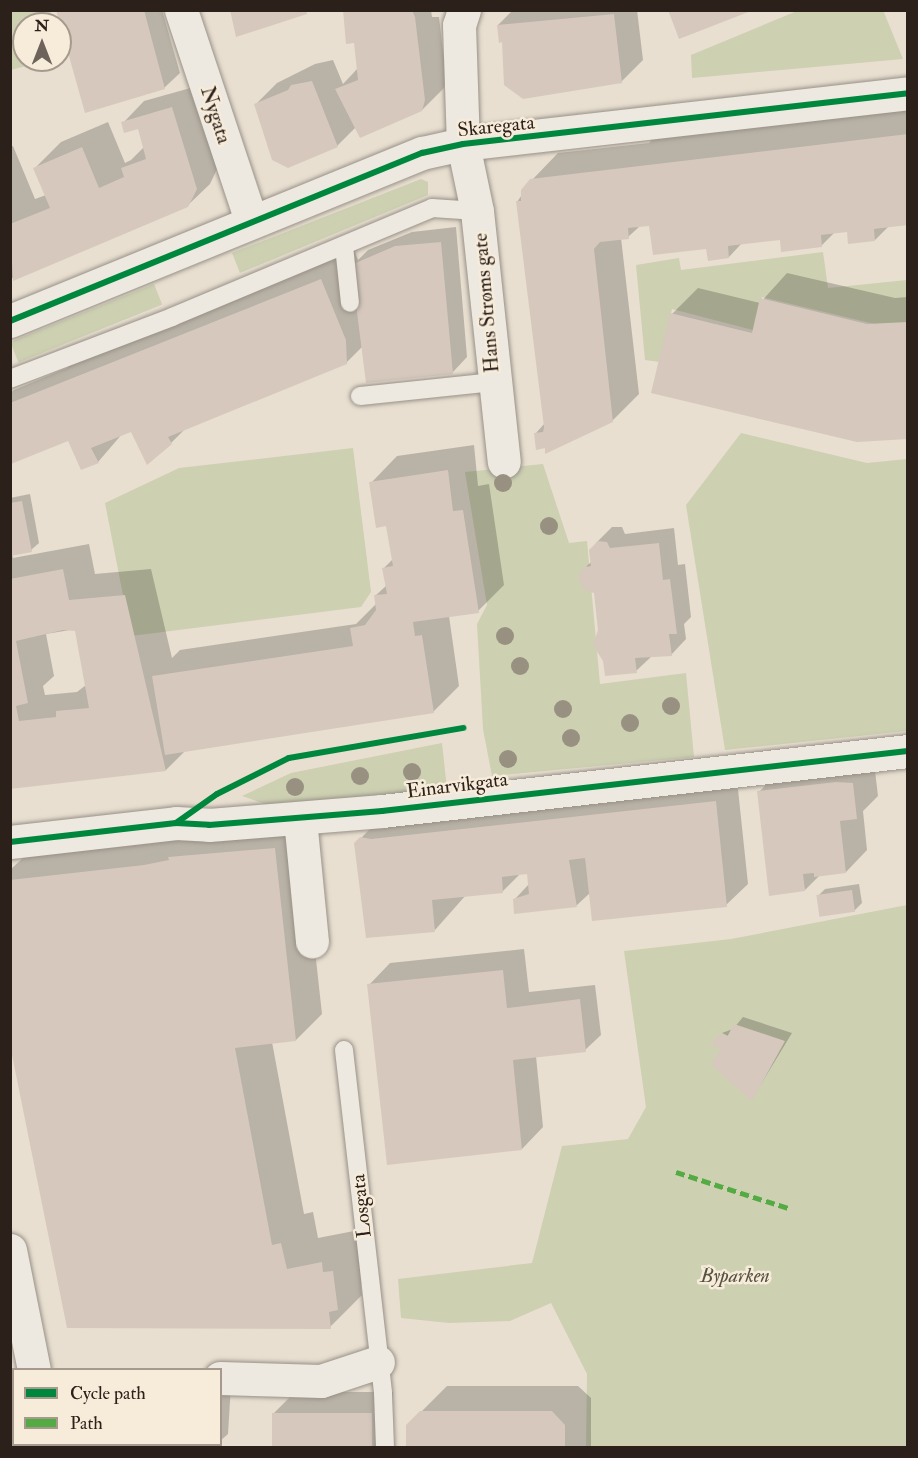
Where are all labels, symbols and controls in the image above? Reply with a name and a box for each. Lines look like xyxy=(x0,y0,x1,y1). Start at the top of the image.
north arrow xyxy=(12,12,72,72)
text: N xyxy=(35,16,49,36)
street label: Nygata xyxy=(196,83,236,147)
street label: Skaregata xyxy=(456,110,536,142)
street label: Hans Strøms gate xyxy=(468,232,504,374)
street label: Einarvikgata xyxy=(405,767,509,803)
street label: Losgata xyxy=(346,1173,376,1239)
park label: Byparken xyxy=(700,1263,770,1287)
legend xyxy=(12,1368,222,1446)
text: Cycle path xyxy=(70,1382,146,1405)
text: Path xyxy=(70,1412,103,1435)

